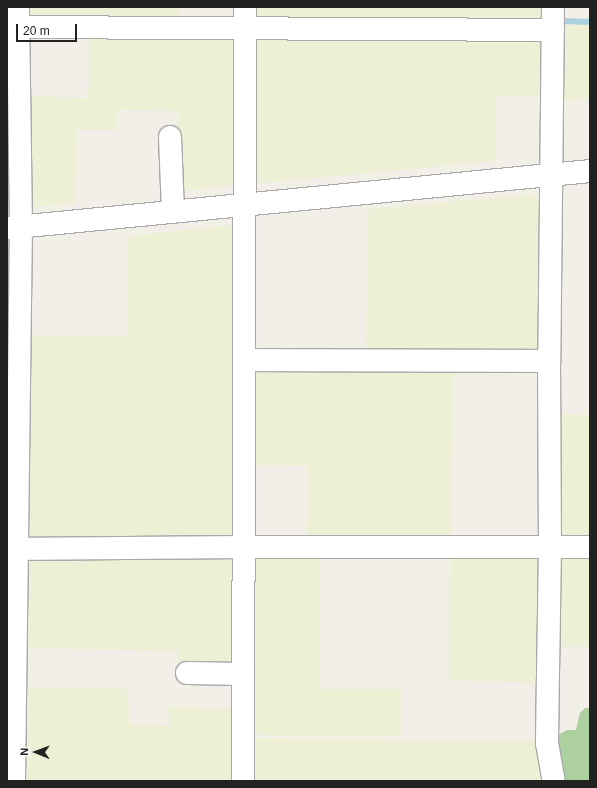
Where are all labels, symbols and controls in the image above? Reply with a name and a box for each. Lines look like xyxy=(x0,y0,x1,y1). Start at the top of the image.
scale bar xyxy=(18,16,79,42)
text: 20 m xyxy=(23,24,50,38)
north arrow xyxy=(16,732,56,772)
text: N xyxy=(18,748,30,756)

